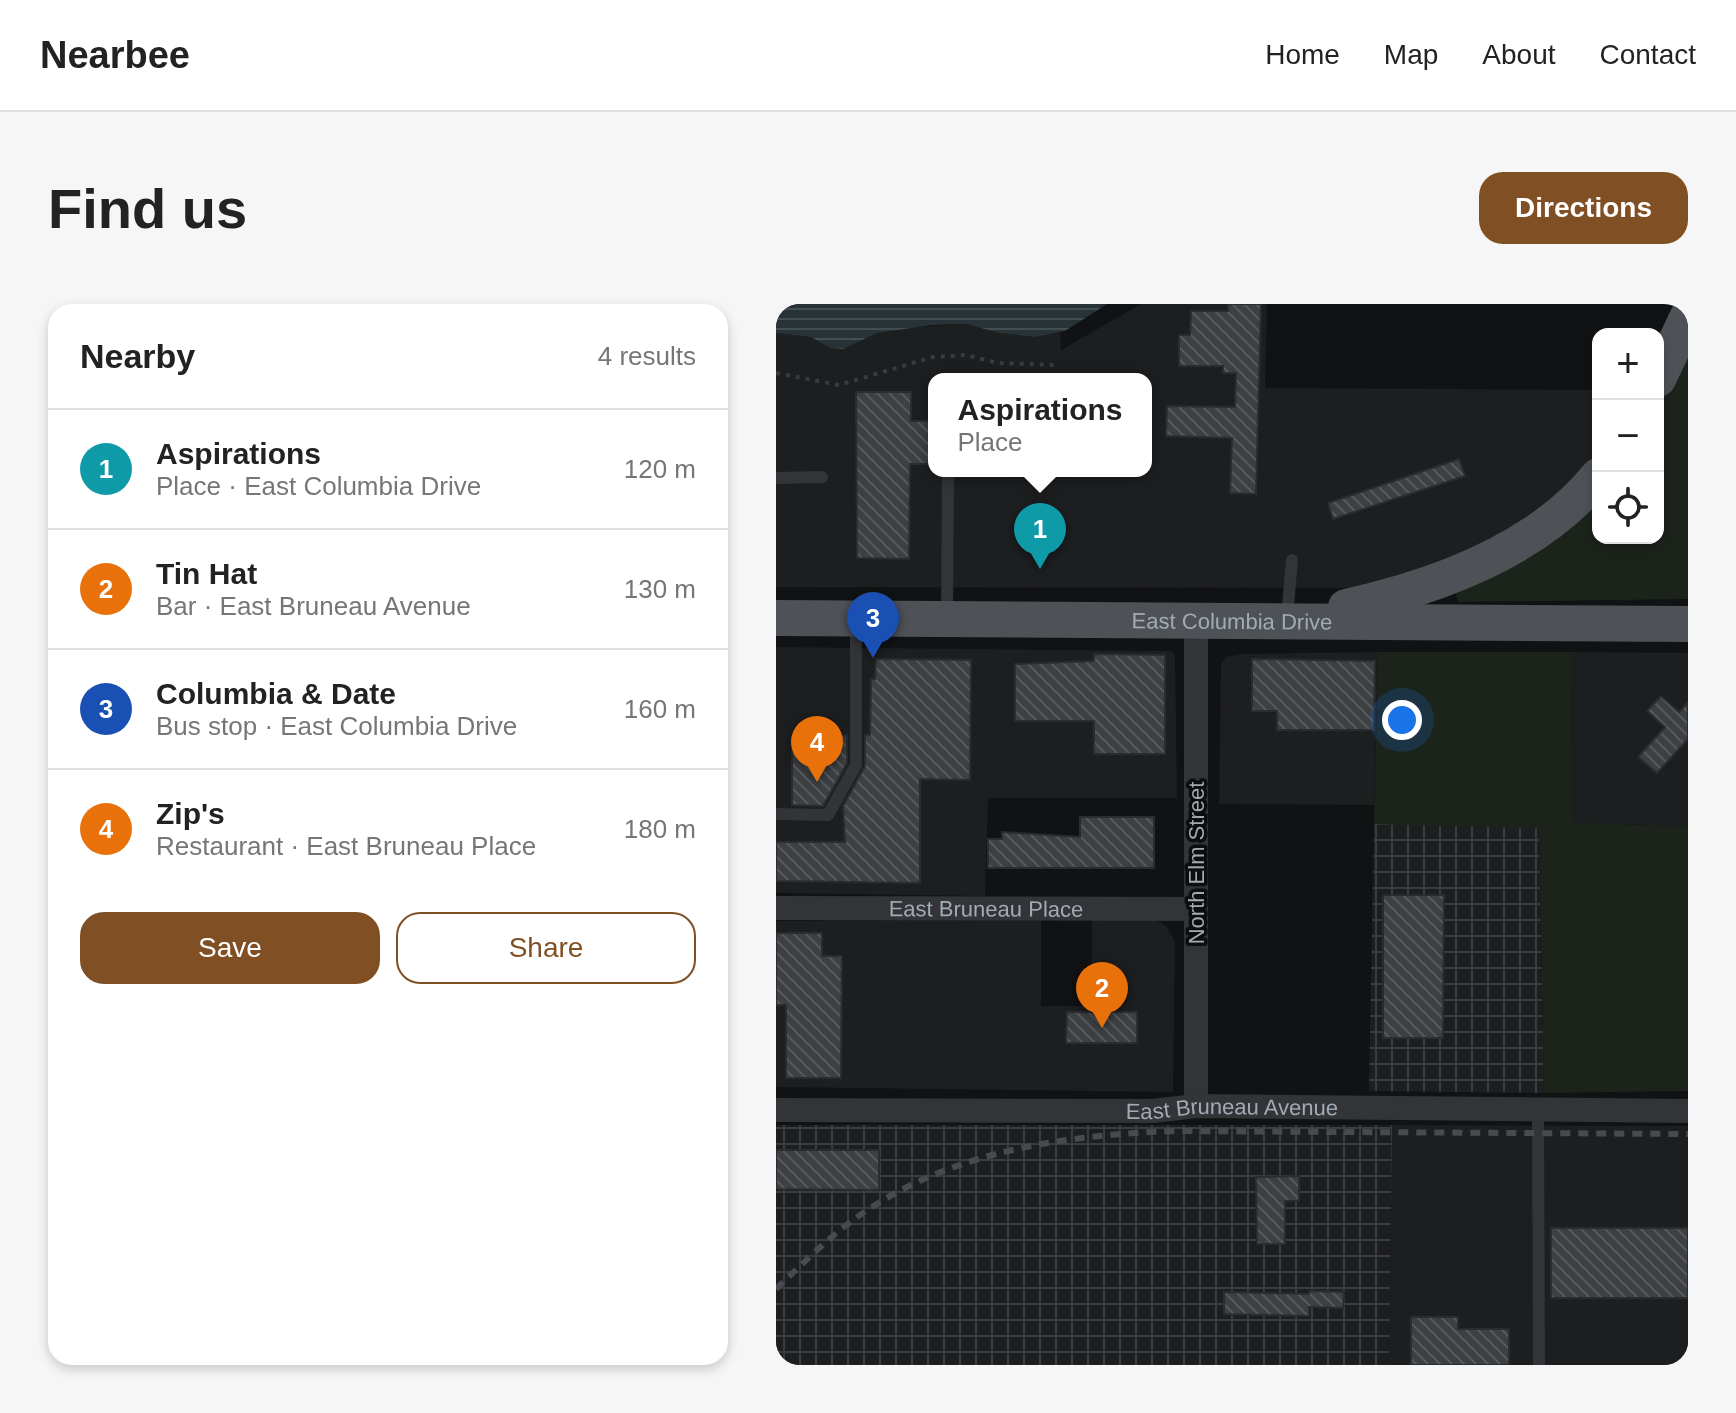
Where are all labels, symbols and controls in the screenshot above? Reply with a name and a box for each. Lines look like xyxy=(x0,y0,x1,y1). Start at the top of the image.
text: Nearbee xyxy=(40,34,190,76)
text: Home xyxy=(1265,39,1340,70)
text: Map xyxy=(1384,39,1438,70)
text: About xyxy=(1482,39,1556,70)
text: Contact xyxy=(1600,39,1696,70)
button: Directions xyxy=(1479,172,1688,244)
text: Find us xyxy=(48,177,247,240)
map controls xyxy=(1592,328,1664,544)
button: + xyxy=(1592,328,1664,400)
text: Nearby xyxy=(80,337,195,375)
text: 4 results xyxy=(598,341,696,371)
popup xyxy=(928,373,1152,477)
text: Aspirations xyxy=(957,393,1123,426)
button: − xyxy=(1592,400,1664,472)
text: Place xyxy=(957,427,1023,457)
text: Aspirations xyxy=(156,437,321,470)
text: 1 xyxy=(99,454,113,484)
text: 120 m xyxy=(624,454,696,484)
text: Place · East Columbia Drive xyxy=(156,471,481,501)
button: locate xyxy=(1592,472,1664,544)
pin: 1 xyxy=(1014,503,1066,569)
text: Tin Hat xyxy=(156,557,257,590)
text: 2 xyxy=(99,574,113,604)
text: 130 m xyxy=(624,574,696,604)
text: Bar · East Bruneau Avenue xyxy=(156,591,471,621)
pin: 3 xyxy=(847,592,899,658)
street label: East Columbia Drive xyxy=(1132,608,1332,634)
text: Columbia & Date xyxy=(156,677,396,710)
text: 3 xyxy=(99,694,113,724)
text: 160 m xyxy=(624,694,696,724)
your location xyxy=(1382,700,1422,740)
text: Bus stop · East Columbia Drive xyxy=(156,711,517,741)
pin: 4 xyxy=(791,716,843,782)
street label: North Elm Street xyxy=(1184,782,1209,944)
text: Zip's xyxy=(156,797,225,830)
text: 4 xyxy=(99,814,113,844)
text: 180 m xyxy=(624,814,696,844)
text: Restaurant · East Bruneau Place xyxy=(156,831,536,861)
street label: East Bruneau Place xyxy=(889,896,1083,921)
button: Save xyxy=(80,912,380,984)
button: Share xyxy=(396,912,696,984)
pin: 2 xyxy=(1076,962,1128,1028)
street label: East Bruneau Avenue xyxy=(1126,1093,1338,1124)

